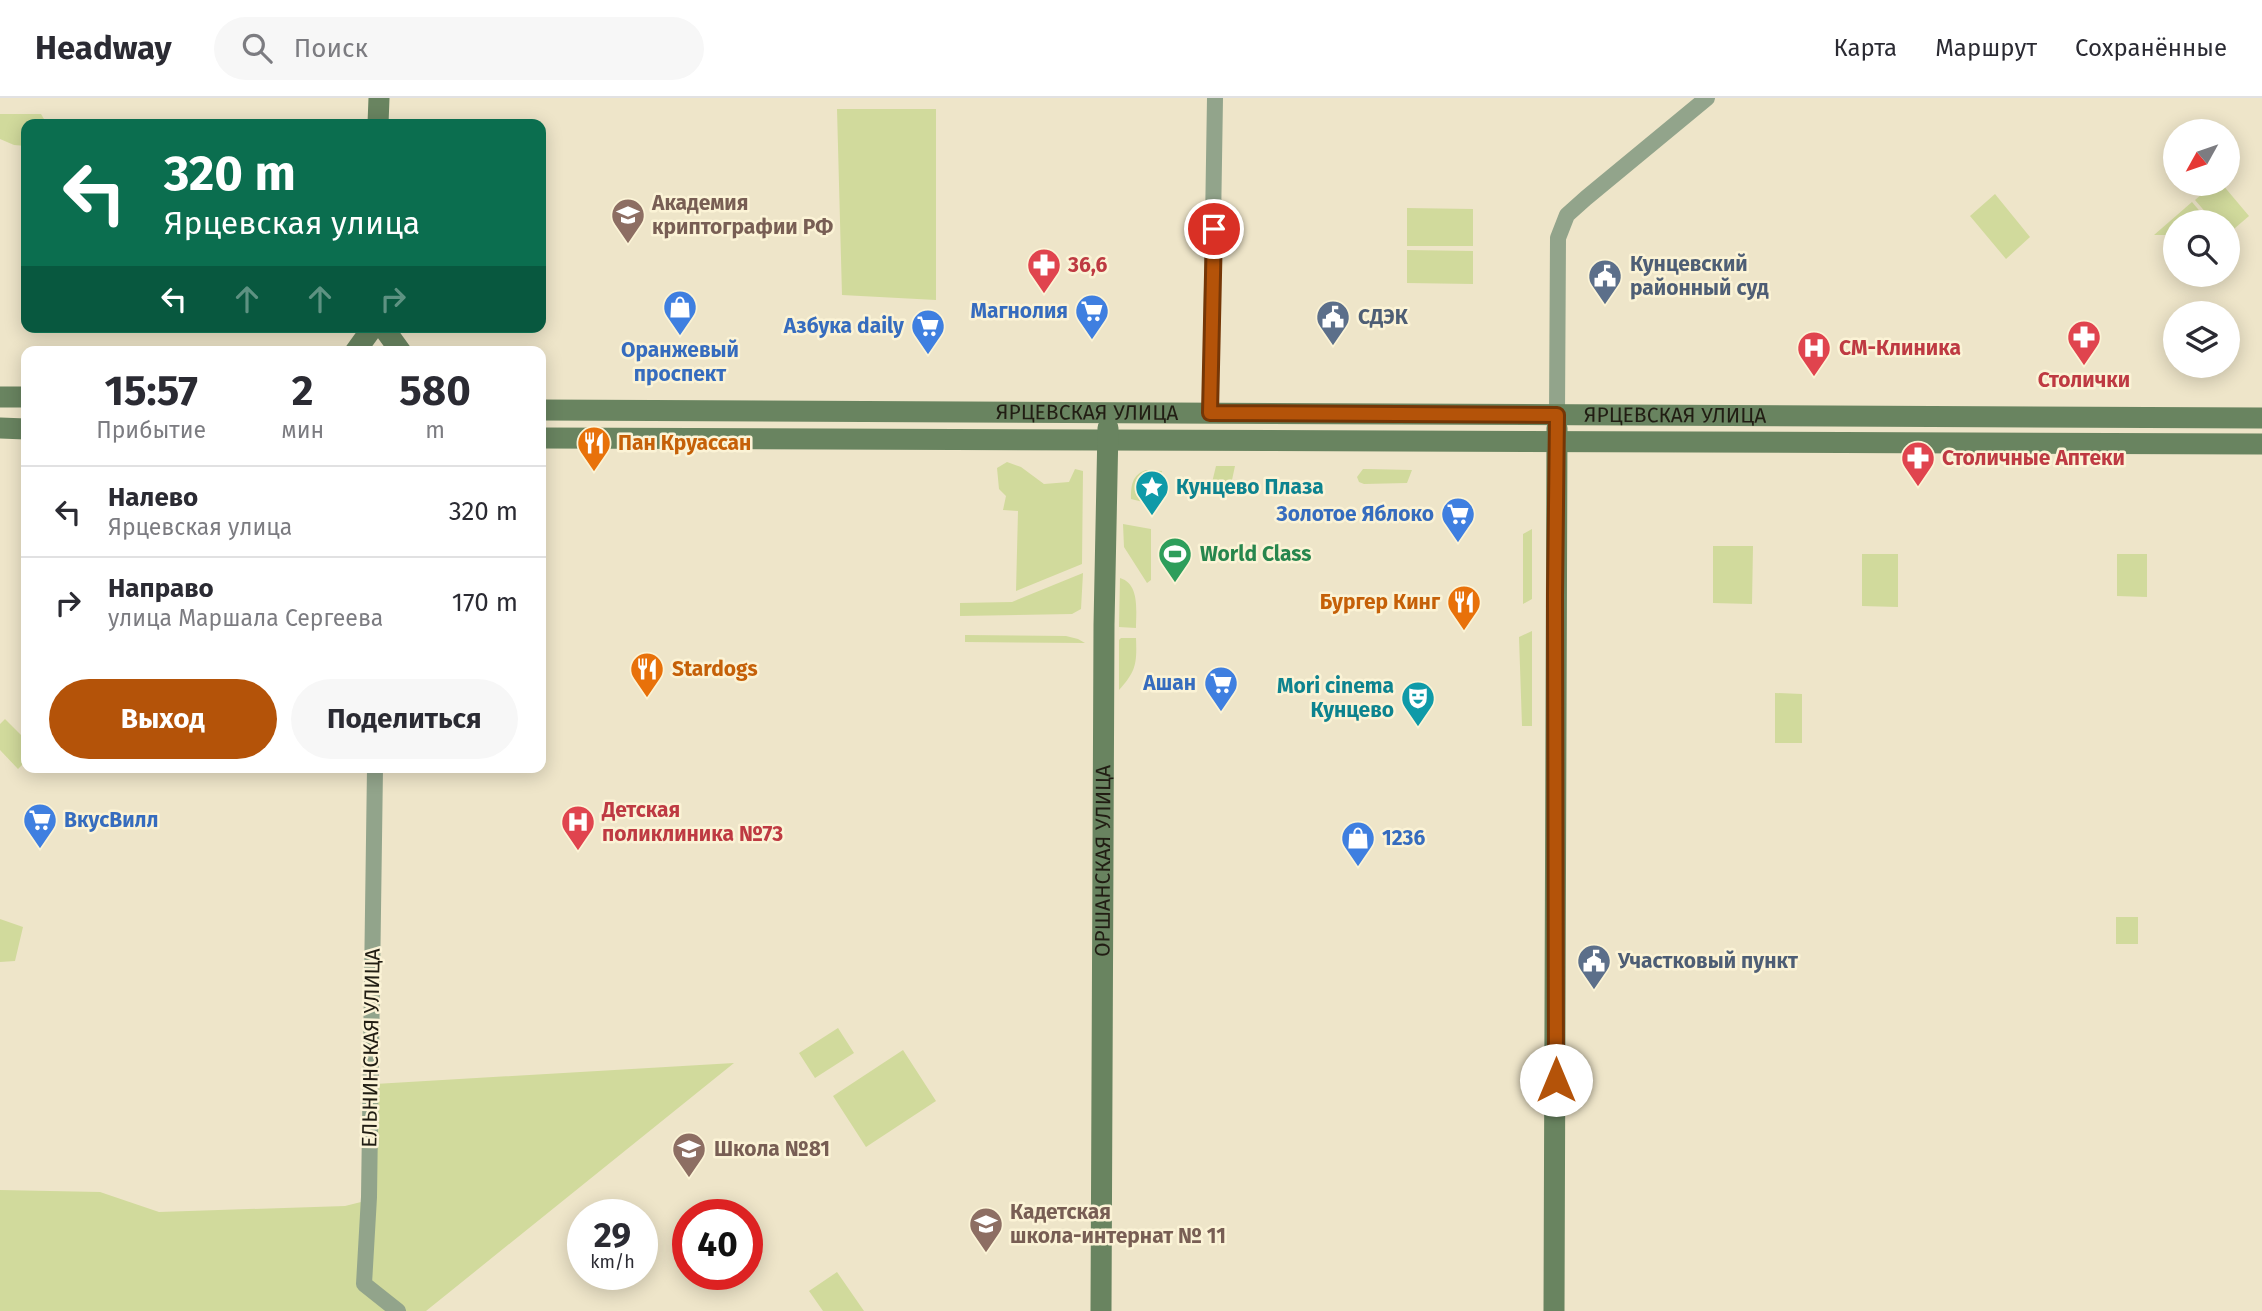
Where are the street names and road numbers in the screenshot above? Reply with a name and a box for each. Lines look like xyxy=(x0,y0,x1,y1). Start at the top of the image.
street label: ЯРЦЕВСКАЯ УЛИЦА xyxy=(996,399,1178,426)
street label: ЯРЦЕВСКАЯ УЛИЦА xyxy=(1584,402,1766,429)
street label: ОРШАНСКАЯ УЛИЦА xyxy=(1090,765,1116,957)
street label: ЕЛЬНИНСКАЯ УЛИЦА xyxy=(356,948,386,1148)

